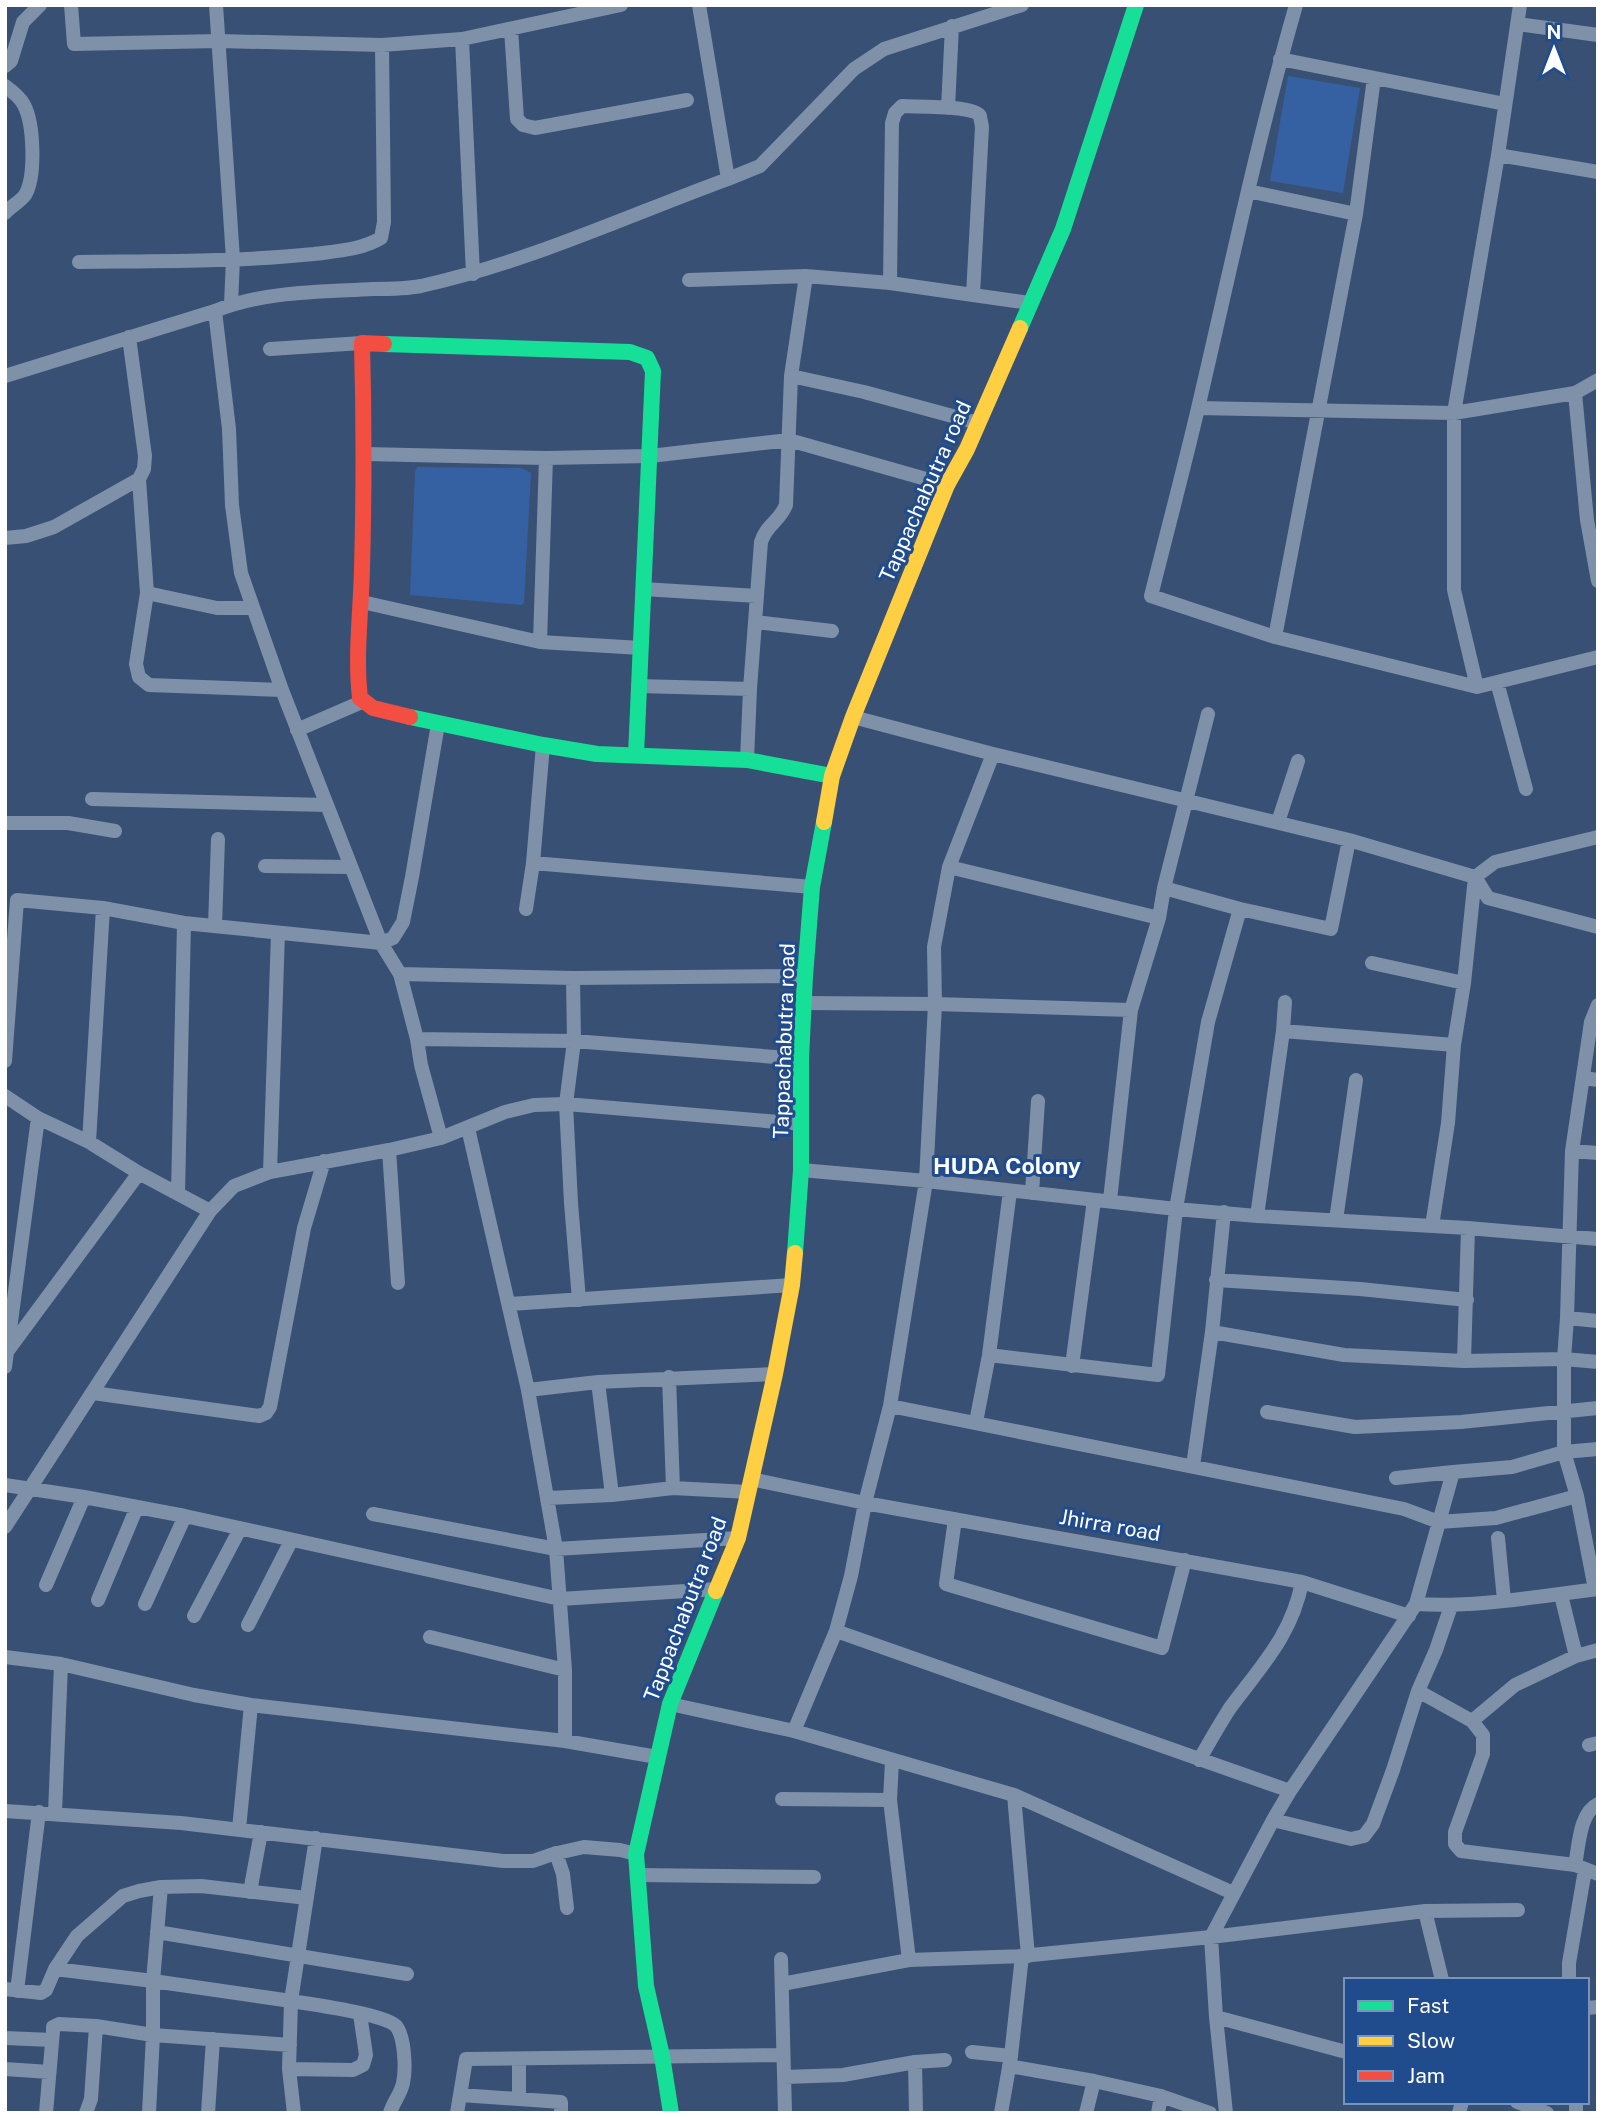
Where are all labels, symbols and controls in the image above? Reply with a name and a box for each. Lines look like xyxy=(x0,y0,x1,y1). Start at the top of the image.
north arrow xyxy=(1519,14,1589,84)
text: N xyxy=(1547,21,1561,43)
street label: Tappachabutra road xyxy=(874,397,976,585)
street label: Tappachabutra road xyxy=(768,943,800,1139)
district label: HUDA Colony xyxy=(933,1152,1081,1179)
street label: Jhirra road xyxy=(1057,1504,1163,1546)
street label: Tappachabutra road xyxy=(638,1513,732,1705)
legend xyxy=(1344,1978,1589,2104)
text: Fast xyxy=(1407,1993,1449,2018)
text: Slow xyxy=(1407,2028,1455,2053)
text: Jam xyxy=(1407,2063,1445,2088)

